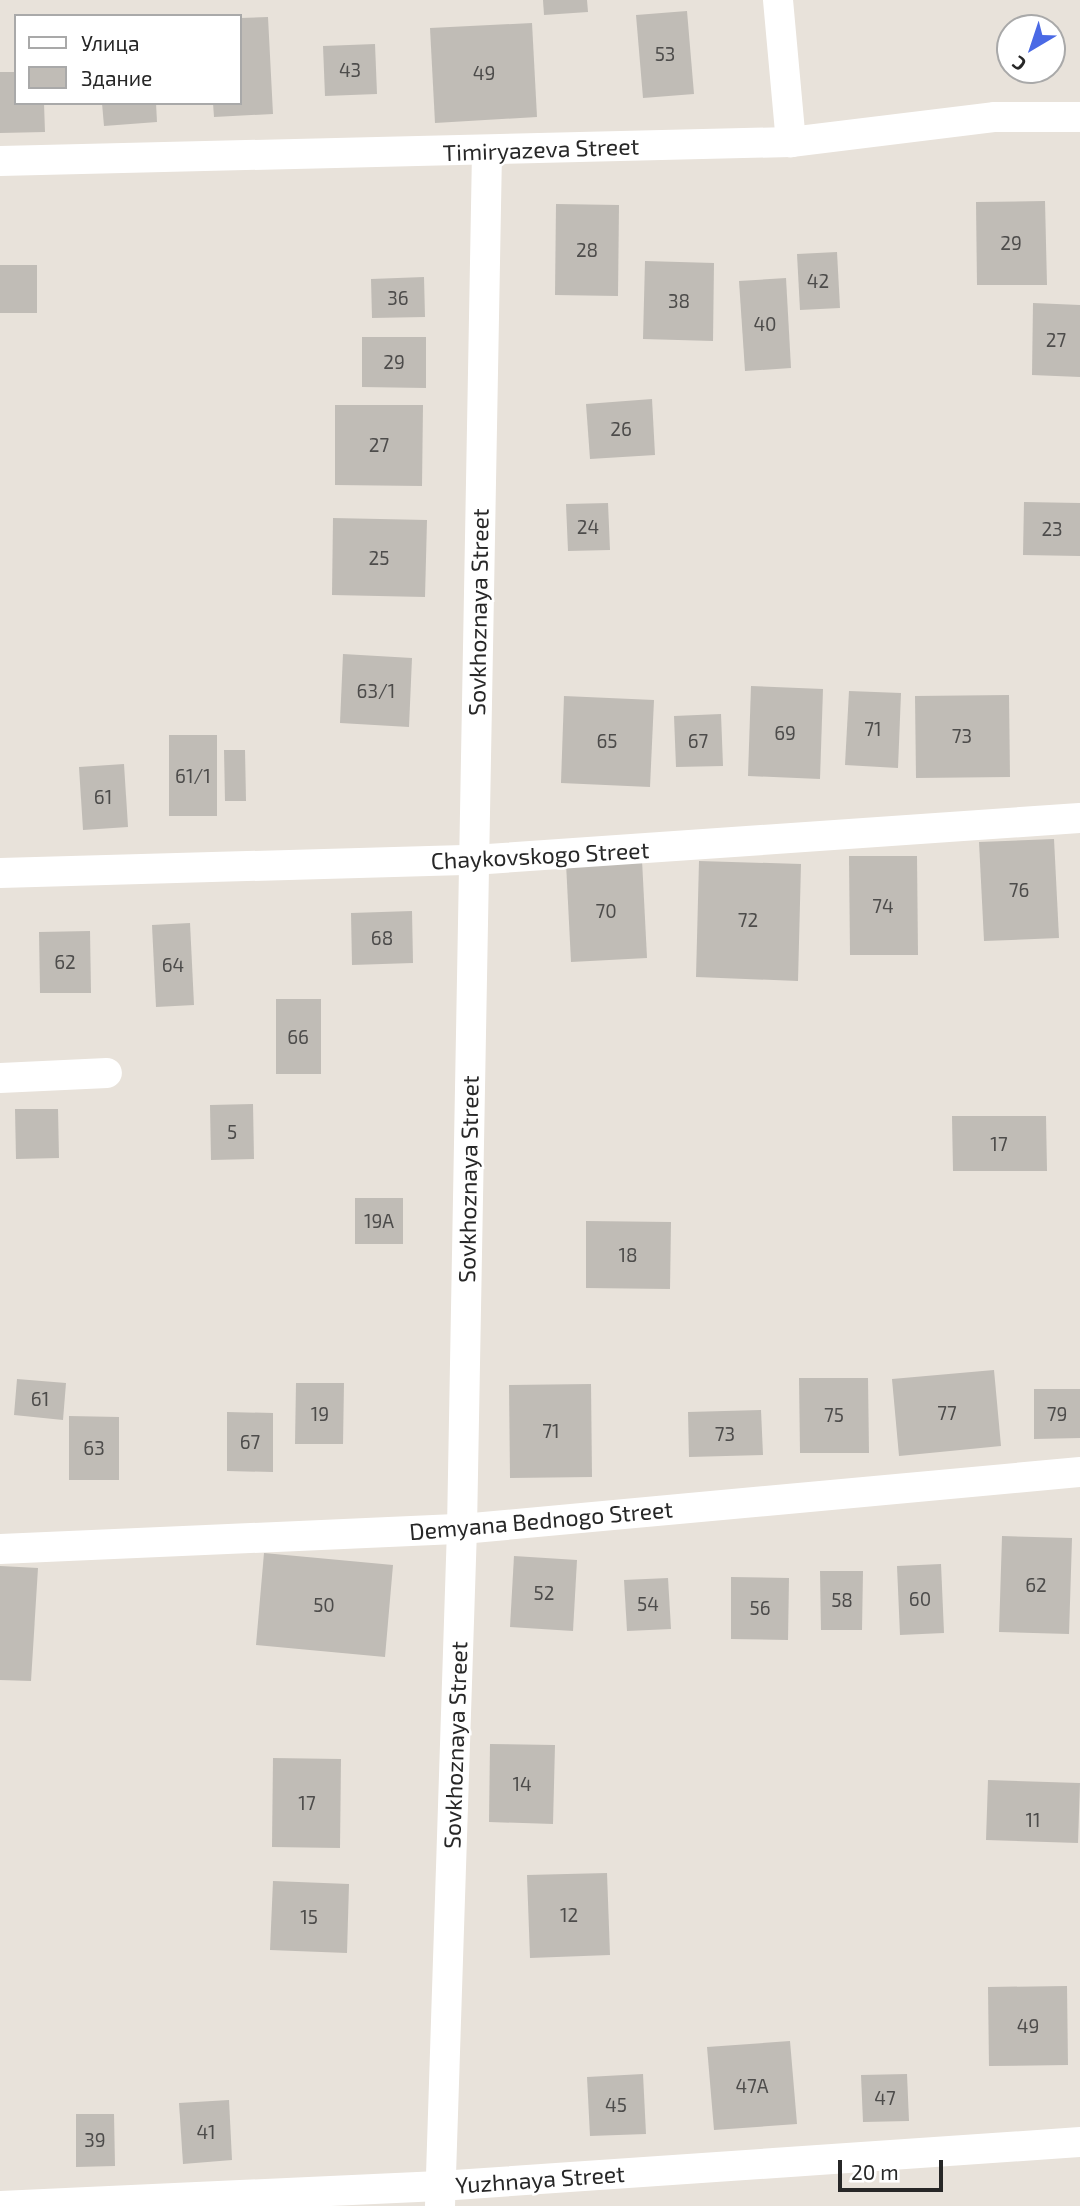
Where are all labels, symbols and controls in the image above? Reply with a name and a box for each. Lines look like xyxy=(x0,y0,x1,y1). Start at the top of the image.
legend xyxy=(14,14,242,105)
north arrow xyxy=(996,14,1066,84)
text: Улица xyxy=(81,30,140,55)
house number: 53 xyxy=(655,43,675,65)
text: С xyxy=(1007,52,1030,77)
house number: 43 xyxy=(339,59,361,81)
house number: 49 xyxy=(473,62,495,84)
text: Здание xyxy=(81,65,152,90)
street label: Timiryazeva Street xyxy=(442,132,640,166)
house number: 29 xyxy=(1000,232,1022,254)
house number: 28 xyxy=(576,239,598,261)
house number: 42 xyxy=(807,270,829,292)
house number: 36 xyxy=(387,287,409,309)
house number: 38 xyxy=(668,290,690,312)
house number: 40 xyxy=(753,313,777,335)
house number: 27 xyxy=(1046,329,1066,351)
house number: 29 xyxy=(383,351,405,373)
house number: 26 xyxy=(610,418,632,440)
house number: 27 xyxy=(369,434,389,456)
street label: Sovkhoznaya Street xyxy=(462,508,494,716)
house number: 24 xyxy=(577,516,599,538)
house number: 23 xyxy=(1041,518,1063,540)
house number: 25 xyxy=(369,547,389,569)
house number: 63/1 xyxy=(357,680,395,702)
house number: 71 xyxy=(864,718,882,740)
house number: 69 xyxy=(774,722,796,744)
house number: 73 xyxy=(952,725,972,747)
house number: 65 xyxy=(596,730,618,752)
house number: 67 xyxy=(688,730,708,752)
house number: 61/1 xyxy=(175,765,211,787)
house number: 61 xyxy=(94,786,112,808)
street label: Chaykovskogo Street xyxy=(430,835,650,875)
house number: 76 xyxy=(1009,879,1029,901)
house number: 74 xyxy=(872,895,894,917)
house number: 70 xyxy=(595,900,617,922)
house number: 72 xyxy=(738,909,758,931)
house number: 68 xyxy=(371,927,393,949)
house number: 62 xyxy=(54,951,76,973)
house number: 64 xyxy=(162,954,184,976)
house number: 66 xyxy=(287,1026,309,1048)
street label: Sovkhoznaya Street xyxy=(452,1075,484,1283)
house number: 5 xyxy=(227,1121,237,1143)
house number: 17 xyxy=(990,1133,1008,1155)
house number: 19А xyxy=(364,1210,394,1232)
house number: 18 xyxy=(618,1244,638,1266)
house number: 61 xyxy=(31,1388,49,1410)
house number: 77 xyxy=(937,1402,957,1424)
house number: 19 xyxy=(311,1403,329,1425)
house number: 79 xyxy=(1047,1403,1067,1425)
house number: 75 xyxy=(824,1404,844,1426)
house number: 71 xyxy=(542,1420,560,1442)
house number: 73 xyxy=(715,1423,735,1445)
house number: 67 xyxy=(240,1431,260,1453)
house number: 63 xyxy=(83,1437,105,1459)
street label: Demyana Bednogo Street xyxy=(408,1495,674,1545)
house number: 62 xyxy=(1025,1574,1047,1596)
house number: 52 xyxy=(534,1582,554,1604)
house number: 60 xyxy=(909,1588,931,1610)
house number: 58 xyxy=(831,1589,853,1611)
house number: 54 xyxy=(637,1593,659,1615)
house number: 50 xyxy=(313,1594,335,1616)
house number: 56 xyxy=(749,1597,771,1619)
street label: Sovkhoznaya Street xyxy=(438,1641,472,1849)
house number: 14 xyxy=(512,1773,532,1795)
house number: 17 xyxy=(298,1792,316,1814)
house number: 11 xyxy=(1025,1809,1041,1831)
house number: 12 xyxy=(560,1904,578,1926)
house number: 15 xyxy=(300,1906,318,1928)
house number: 49 xyxy=(1017,2015,1039,2037)
house number: 47А xyxy=(735,2075,769,2097)
house number: 47 xyxy=(874,2087,896,2109)
house number: 45 xyxy=(605,2094,627,2116)
house number: 41 xyxy=(196,2121,216,2143)
house number: 39 xyxy=(84,2129,106,2151)
scale bar xyxy=(842,2146,947,2190)
street label: Yuzhnaya Street xyxy=(454,2159,626,2199)
text: 20 m xyxy=(851,2159,899,2184)

